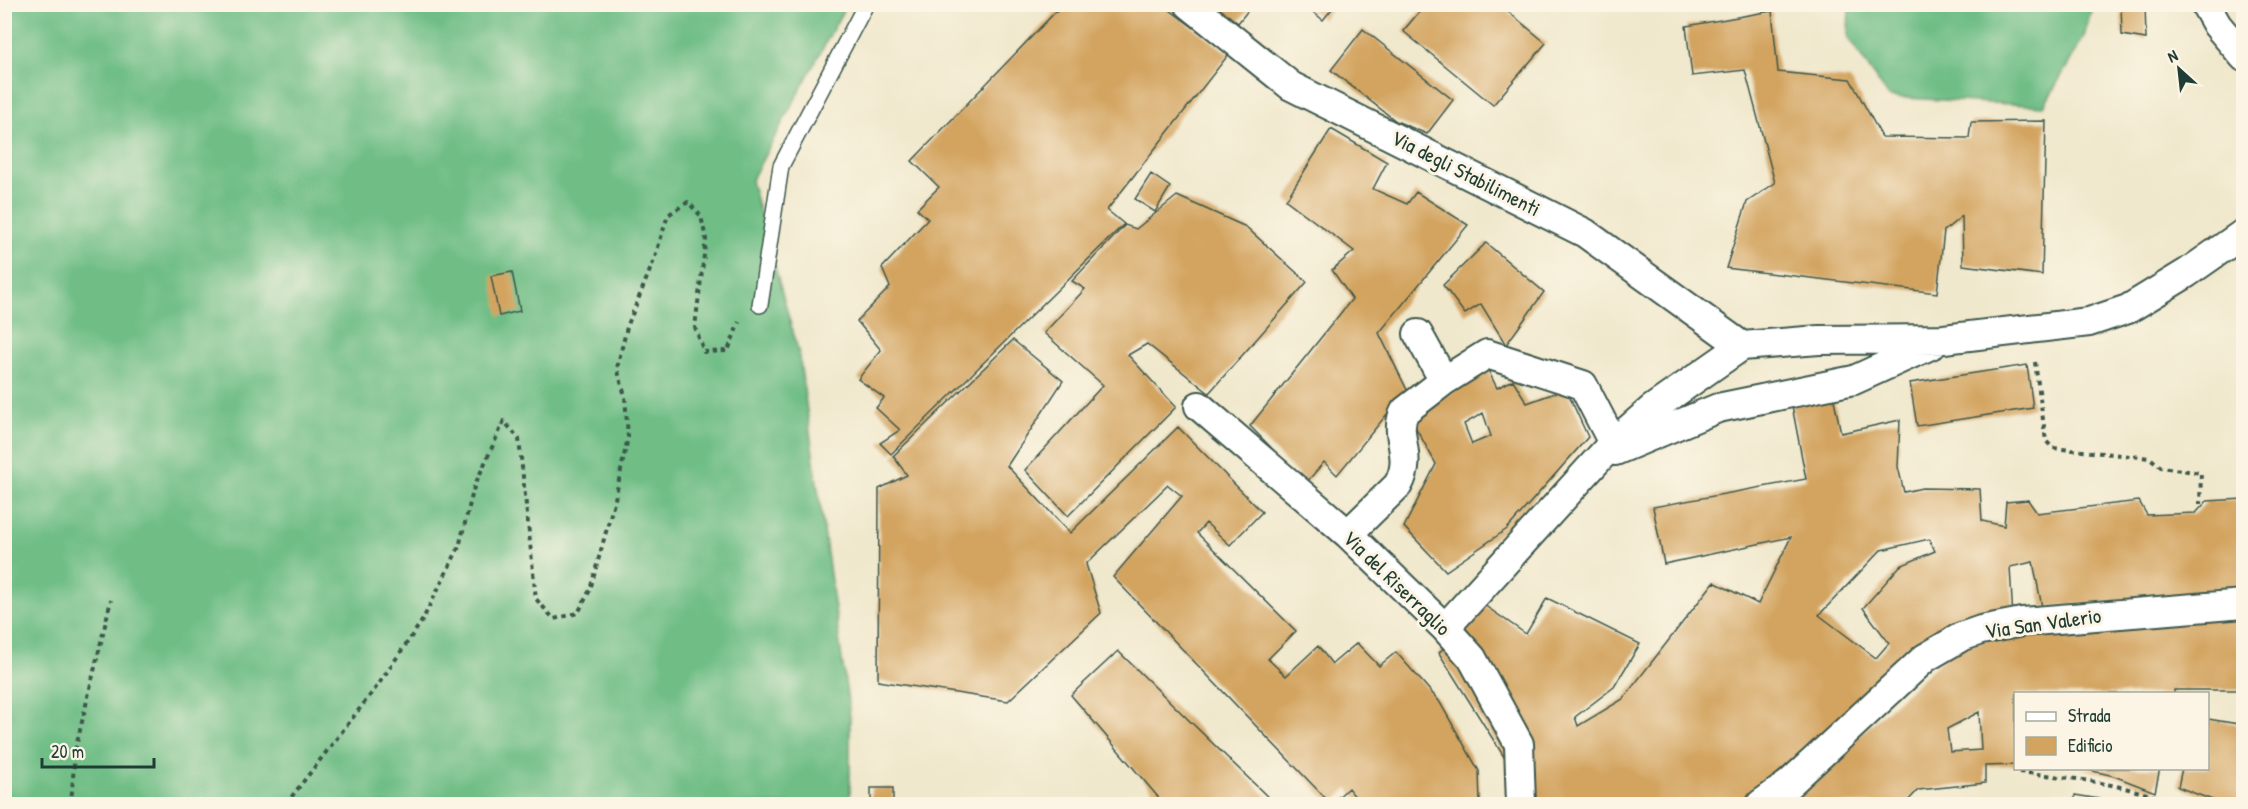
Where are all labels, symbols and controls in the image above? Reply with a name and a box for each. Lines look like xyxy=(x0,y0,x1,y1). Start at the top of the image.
north arrow xyxy=(2149,39,2209,99)
text: N xyxy=(2163,44,2181,67)
street label: Via degli Stabilimenti xyxy=(1387,123,1545,223)
street label: Via del Riserraglio xyxy=(1337,524,1457,642)
street label: Via San Valerio xyxy=(1983,600,2103,646)
legend xyxy=(2014,692,2209,770)
text: Strada xyxy=(2068,703,2111,728)
scale bar xyxy=(42,731,154,769)
text: Edificio xyxy=(2068,733,2112,758)
text: 20 m xyxy=(51,739,84,764)

